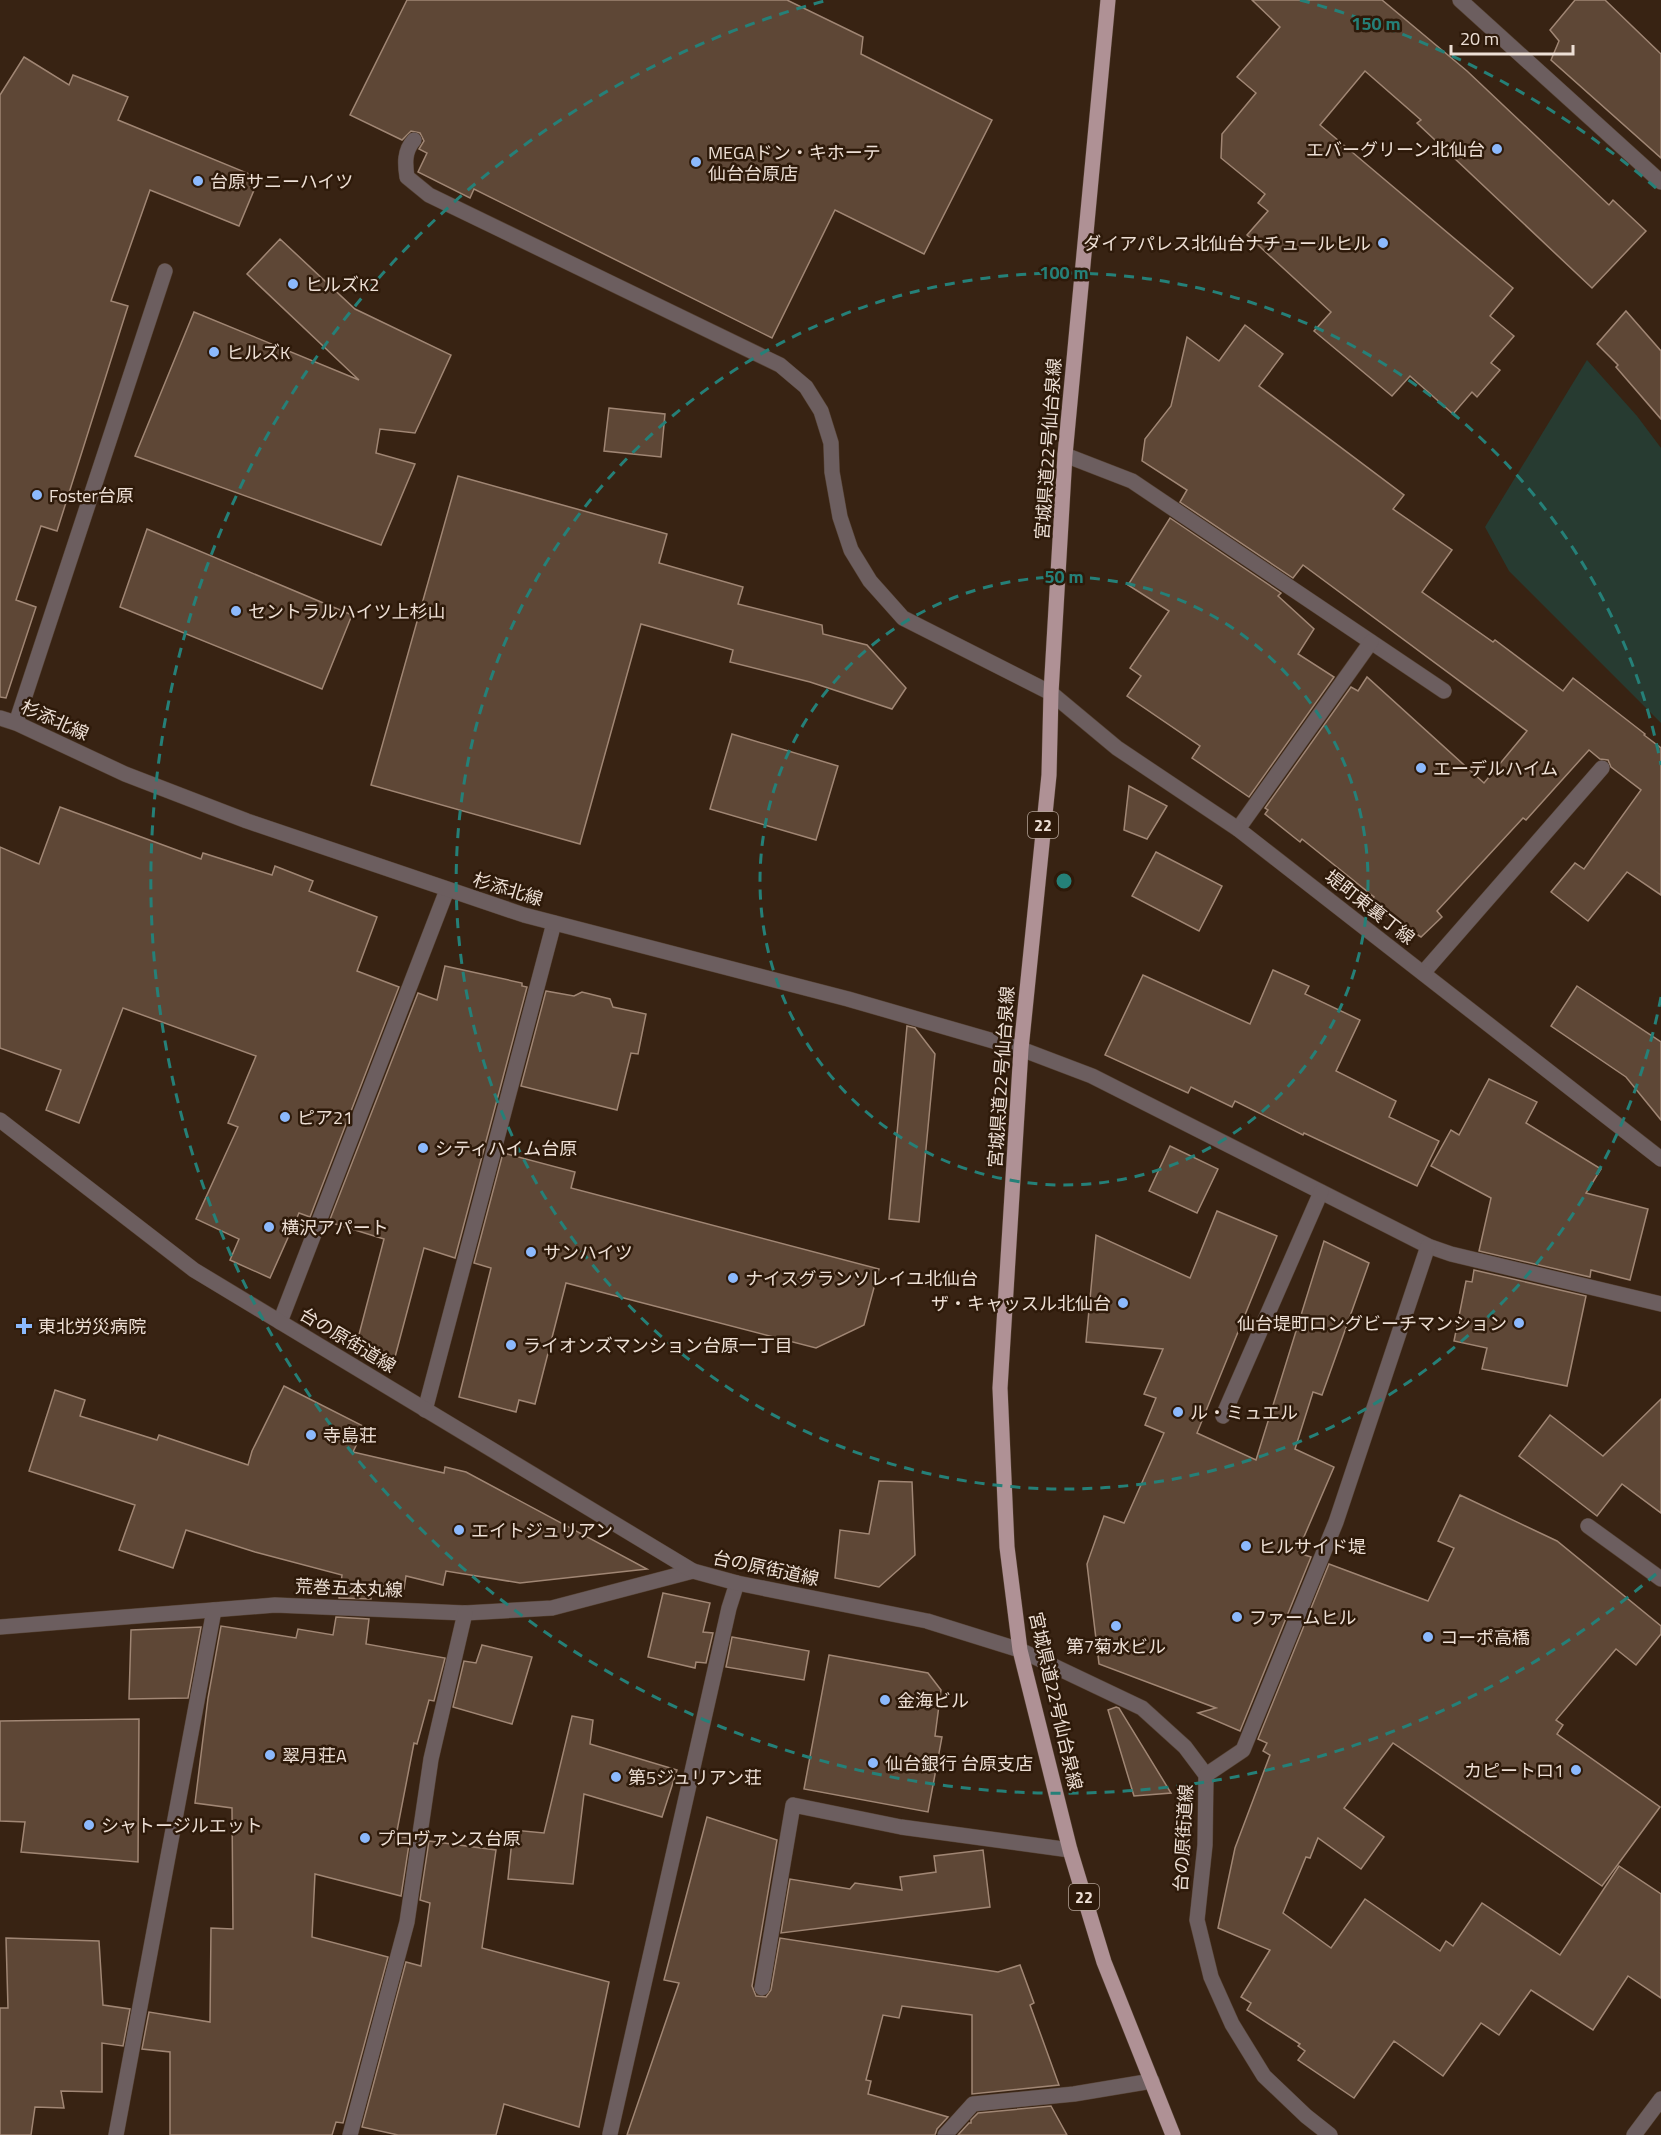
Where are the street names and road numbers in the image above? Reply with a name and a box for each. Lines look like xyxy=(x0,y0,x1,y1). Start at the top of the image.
street label: 宮城県道22号仙台泉線 xyxy=(1028,357,1068,541)
street label: 杉添北線 xyxy=(17,693,93,747)
road number: 22 xyxy=(1028,812,1058,838)
street label: 堤町東裏丁線 xyxy=(1319,863,1421,951)
street label: 杉添北線 xyxy=(470,866,546,912)
street label: 宮城県道22号仙台泉線 xyxy=(981,985,1021,1169)
street label: 台の原街道線 xyxy=(295,1301,401,1379)
street label: 台の原街道線 xyxy=(710,1544,822,1592)
street label: 荒巻五本丸線 xyxy=(295,1573,403,1603)
street label: 宮城県道22号仙台泉線 xyxy=(1022,1609,1090,1793)
street label: 台の原街道線 xyxy=(1167,1783,1199,1893)
road number: 22 xyxy=(1069,1884,1099,1910)

